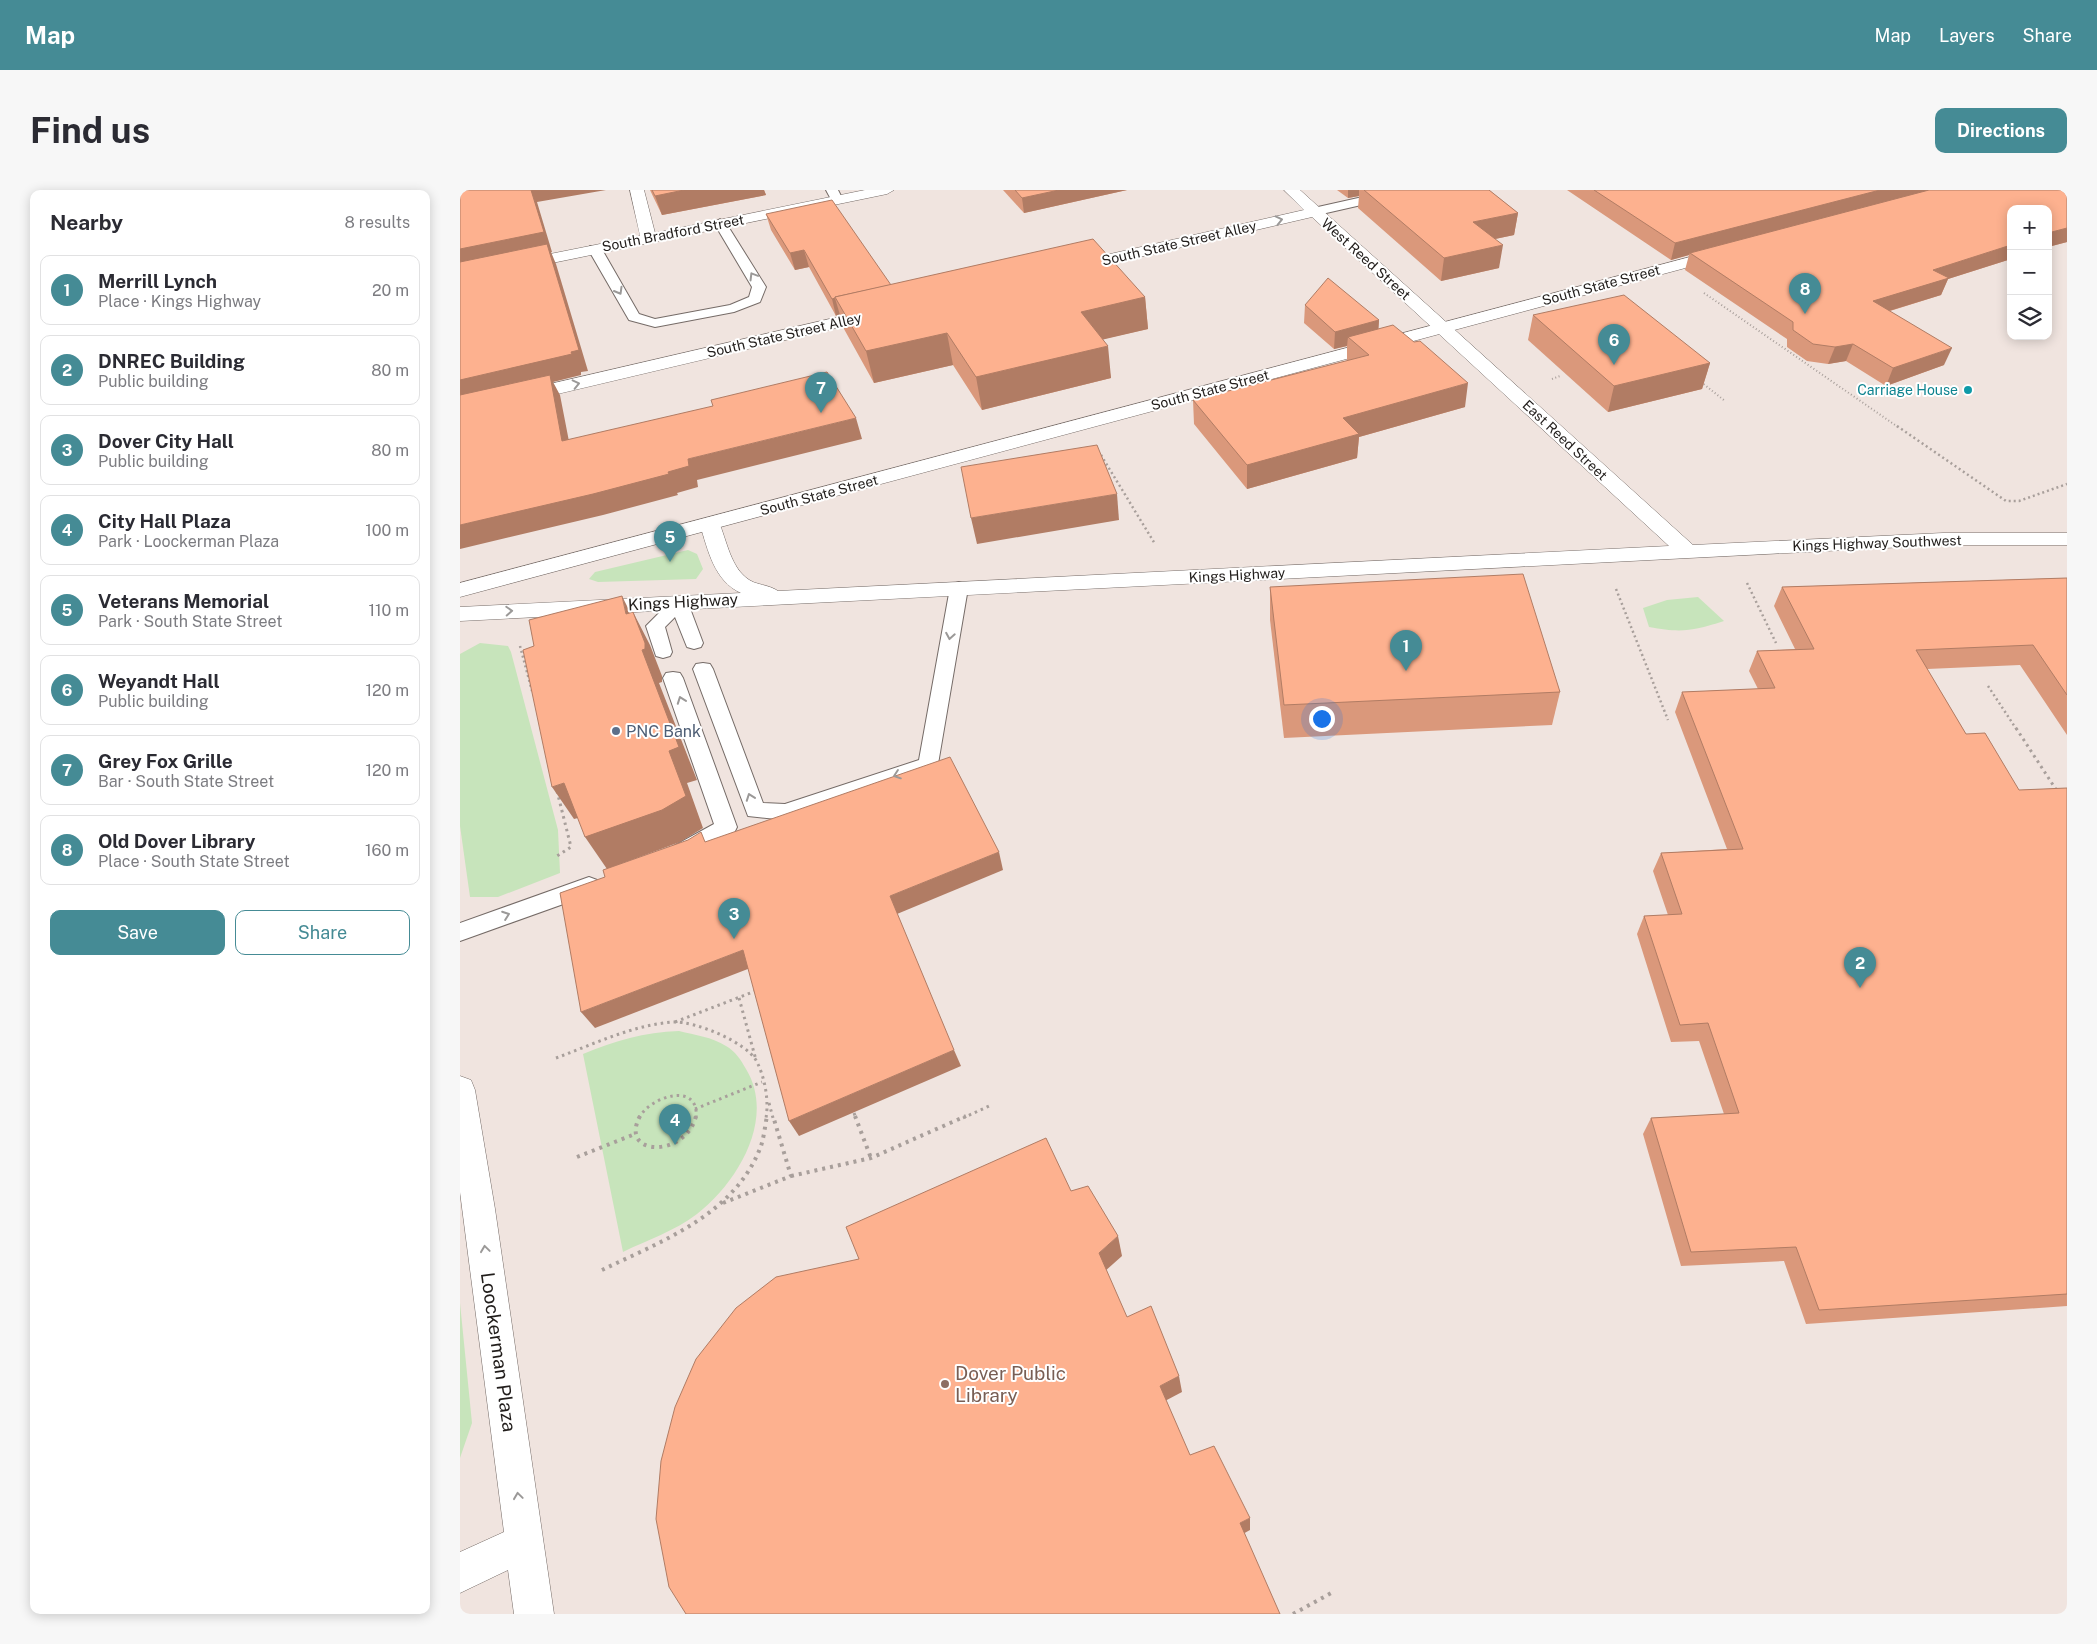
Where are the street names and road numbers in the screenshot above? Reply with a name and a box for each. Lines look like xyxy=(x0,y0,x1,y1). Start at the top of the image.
street label: South Bradford Street xyxy=(601,211,745,255)
street label: West Reed Street xyxy=(1318,215,1414,303)
street label: South State Street Alley xyxy=(1100,217,1258,269)
street label: South State Street xyxy=(1540,262,1662,308)
street label: South State Street Alley xyxy=(705,309,863,361)
street label: South State Street xyxy=(1149,367,1271,413)
street label: East Reed Street xyxy=(1519,397,1611,483)
street label: South State Street xyxy=(758,472,880,518)
street label: Kings Highway Southwest xyxy=(1792,532,1962,554)
street label: Kings Highway xyxy=(1188,564,1286,586)
street label: Kings Highway xyxy=(627,590,739,614)
street label: Loockerman Plaza xyxy=(477,1271,521,1433)

